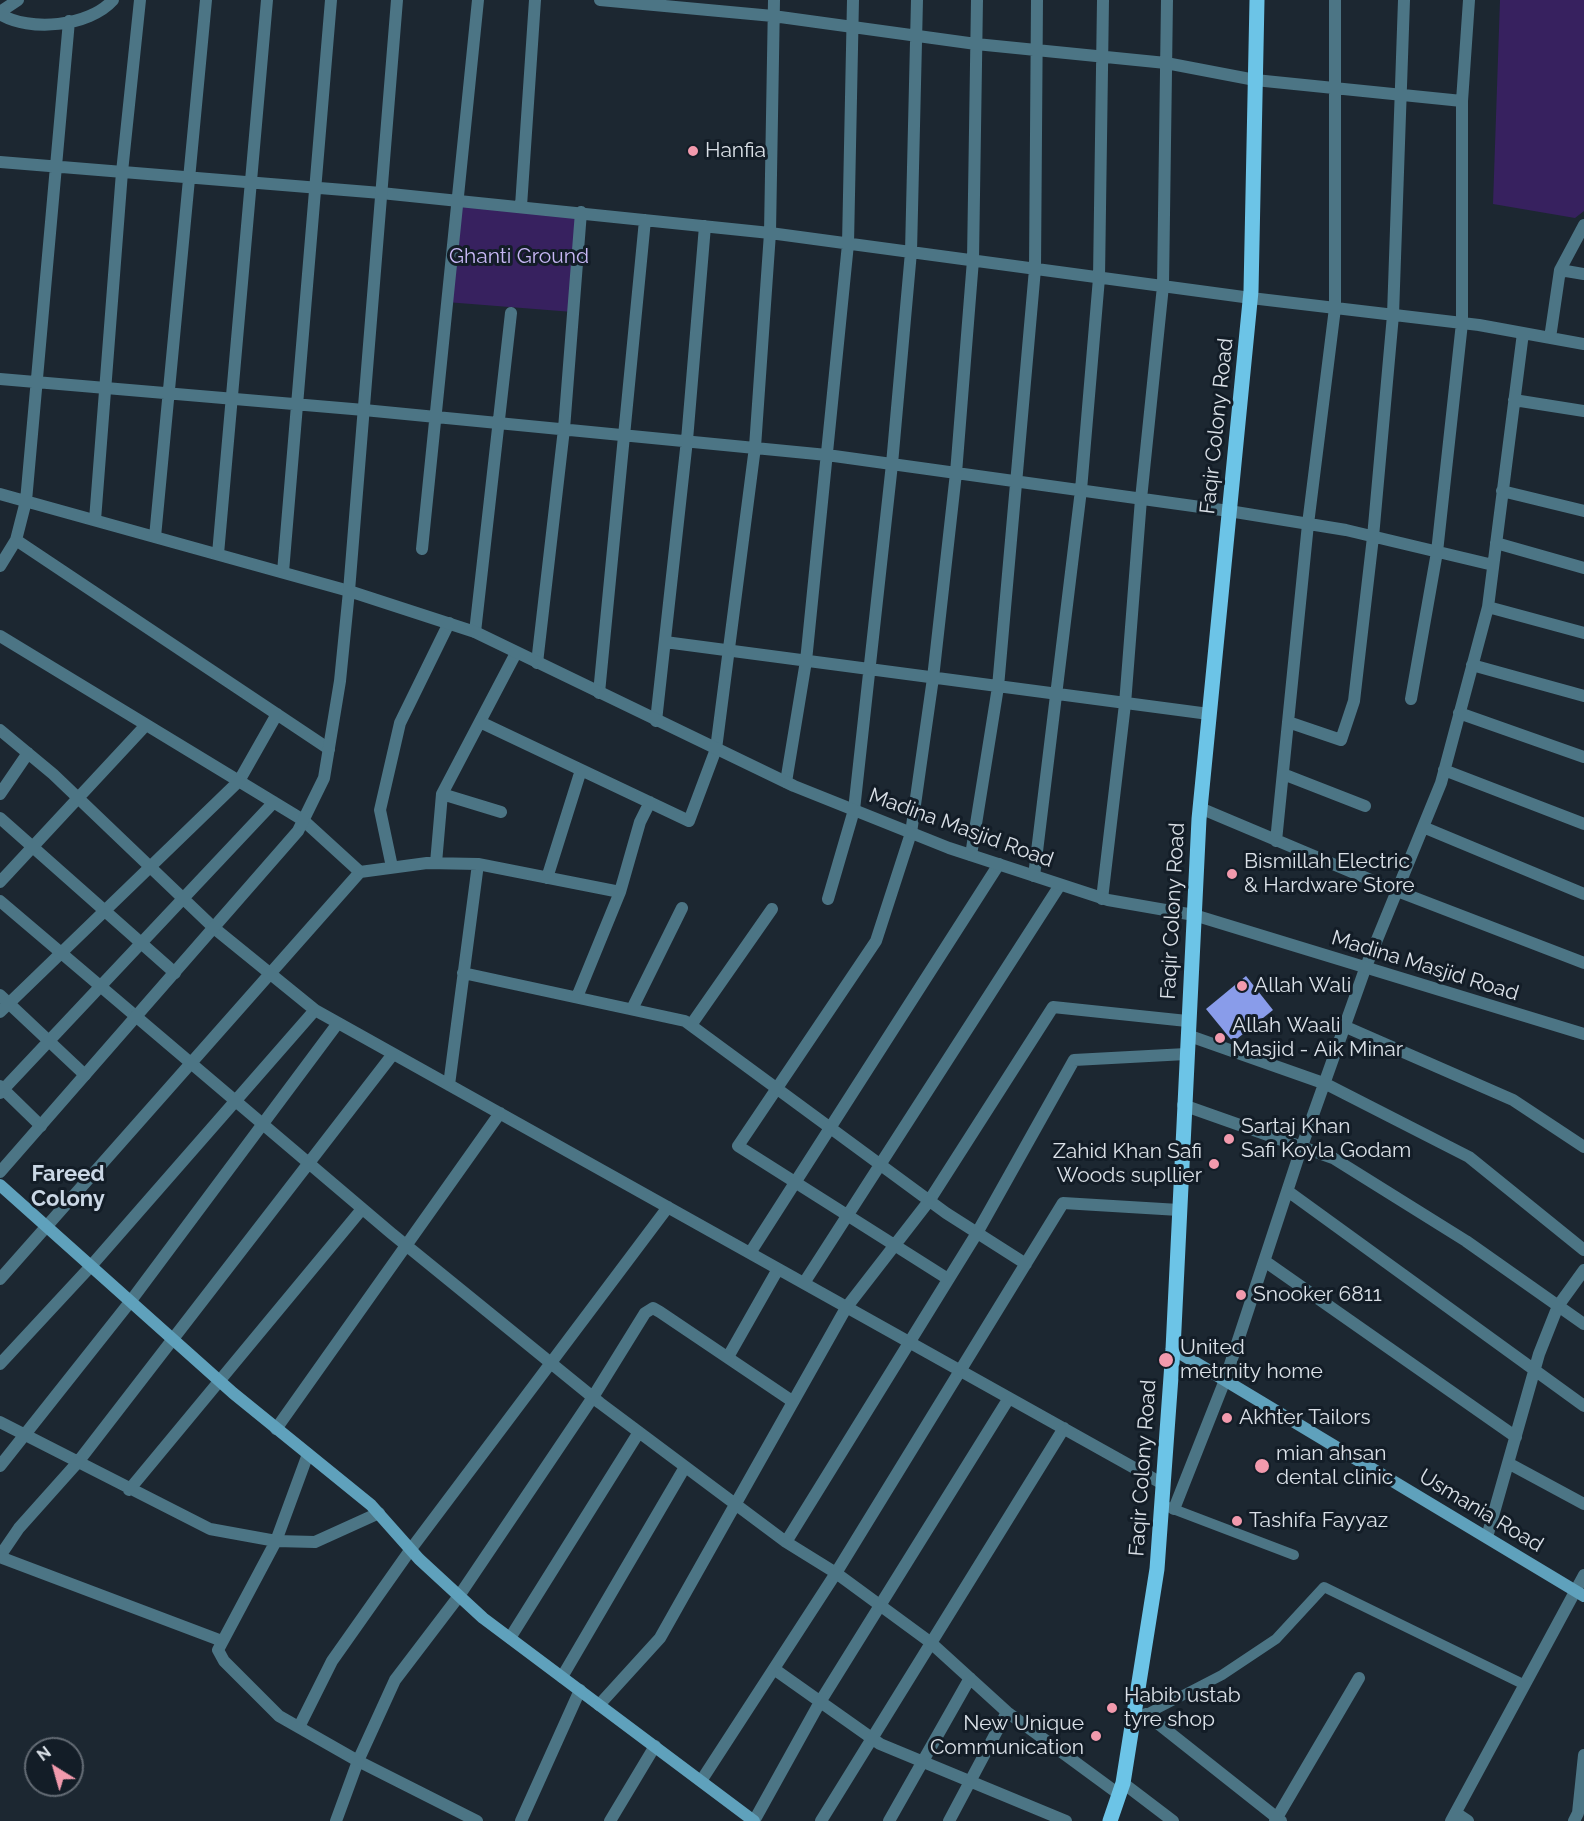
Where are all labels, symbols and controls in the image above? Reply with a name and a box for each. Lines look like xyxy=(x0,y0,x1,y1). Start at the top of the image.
place label: Hanfia xyxy=(705,138,766,164)
marker: Hanfia xyxy=(686,144,700,158)
park label: Ghanti Ground xyxy=(449,244,589,270)
street label: Faqir Colony Road xyxy=(1195,337,1239,515)
street label: Madina Masjid Road xyxy=(865,783,1057,873)
street label: Faqir Colony Road xyxy=(1156,822,1190,1000)
place label: Bismillah Electric & Hardware Store xyxy=(1244,849,1415,899)
marker: Bismillah Electric & Hardware Store xyxy=(1225,867,1239,881)
street label: Madina Masjid Road xyxy=(1328,926,1522,1006)
place label: Allah Wali xyxy=(1254,973,1351,999)
marker: Allah Wali xyxy=(1235,979,1249,993)
place label: Allah Waali Masjid - Aik Minar xyxy=(1232,1013,1403,1063)
marker: Allah Waali Masjid - Aik Minar xyxy=(1213,1031,1227,1045)
place label: Sartaj Khan Safi Koyla Godam xyxy=(1241,1114,1411,1164)
marker: Sartaj Khan Safi Koyla Godam xyxy=(1222,1132,1236,1146)
place label: Zahid Khan Safi Woods supllier xyxy=(1053,1139,1202,1189)
marker: Zahid Khan Safi Woods supllier xyxy=(1207,1157,1221,1171)
district label: Fareed Colony xyxy=(31,1161,105,1212)
place label: Snooker 6811 xyxy=(1253,1282,1382,1308)
marker: Snooker 6811 xyxy=(1234,1288,1248,1302)
place label: United metrnity home xyxy=(1180,1335,1323,1385)
marker: United metrnity home xyxy=(1157,1351,1175,1369)
street label: Faqir Colony Road xyxy=(1124,1379,1162,1557)
place label: Akhter Tailors xyxy=(1239,1405,1371,1431)
marker: Akhter Tailors xyxy=(1220,1411,1234,1425)
place label: mian ahsan dental clinic xyxy=(1276,1441,1393,1491)
marker: mian ahsan dental clinic xyxy=(1253,1457,1271,1475)
street label: Usmania Road xyxy=(1414,1464,1548,1558)
place label: Tashifa Fayyaz xyxy=(1249,1508,1388,1534)
marker: Tashifa Fayyaz xyxy=(1230,1514,1244,1528)
place label: Habib ustab tyre shop xyxy=(1124,1683,1241,1733)
marker: Habib ustab tyre shop xyxy=(1105,1701,1119,1715)
place label: New Unique Communication xyxy=(930,1711,1084,1761)
marker: New Unique Communication xyxy=(1089,1729,1103,1743)
north arrow xyxy=(24,1737,84,1797)
text: N xyxy=(33,1743,55,1765)

